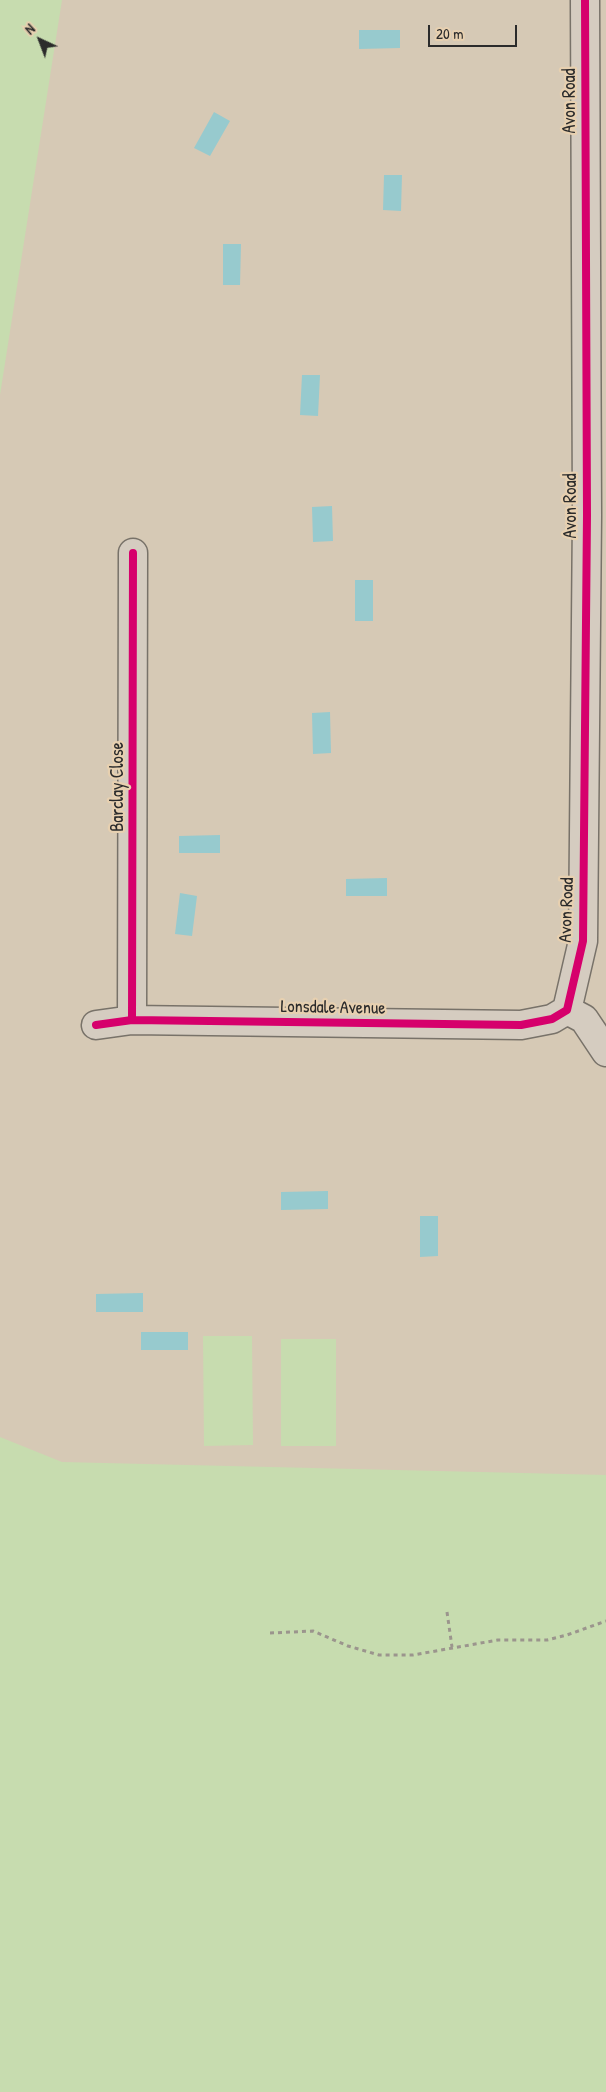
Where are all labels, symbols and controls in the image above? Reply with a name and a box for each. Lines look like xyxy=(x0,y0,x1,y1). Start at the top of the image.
north arrow xyxy=(15,15,65,65)
scale bar xyxy=(431,15,520,47)
text: N xyxy=(20,19,39,38)
text: 20 m xyxy=(436,23,463,44)
street label: Avon Road xyxy=(559,68,581,134)
street label: Avon Road xyxy=(560,473,582,539)
street label: Barclay Close xyxy=(107,742,129,832)
street label: Avon Road xyxy=(555,877,579,943)
street label: Lonsdale Avenue xyxy=(280,996,386,1020)

